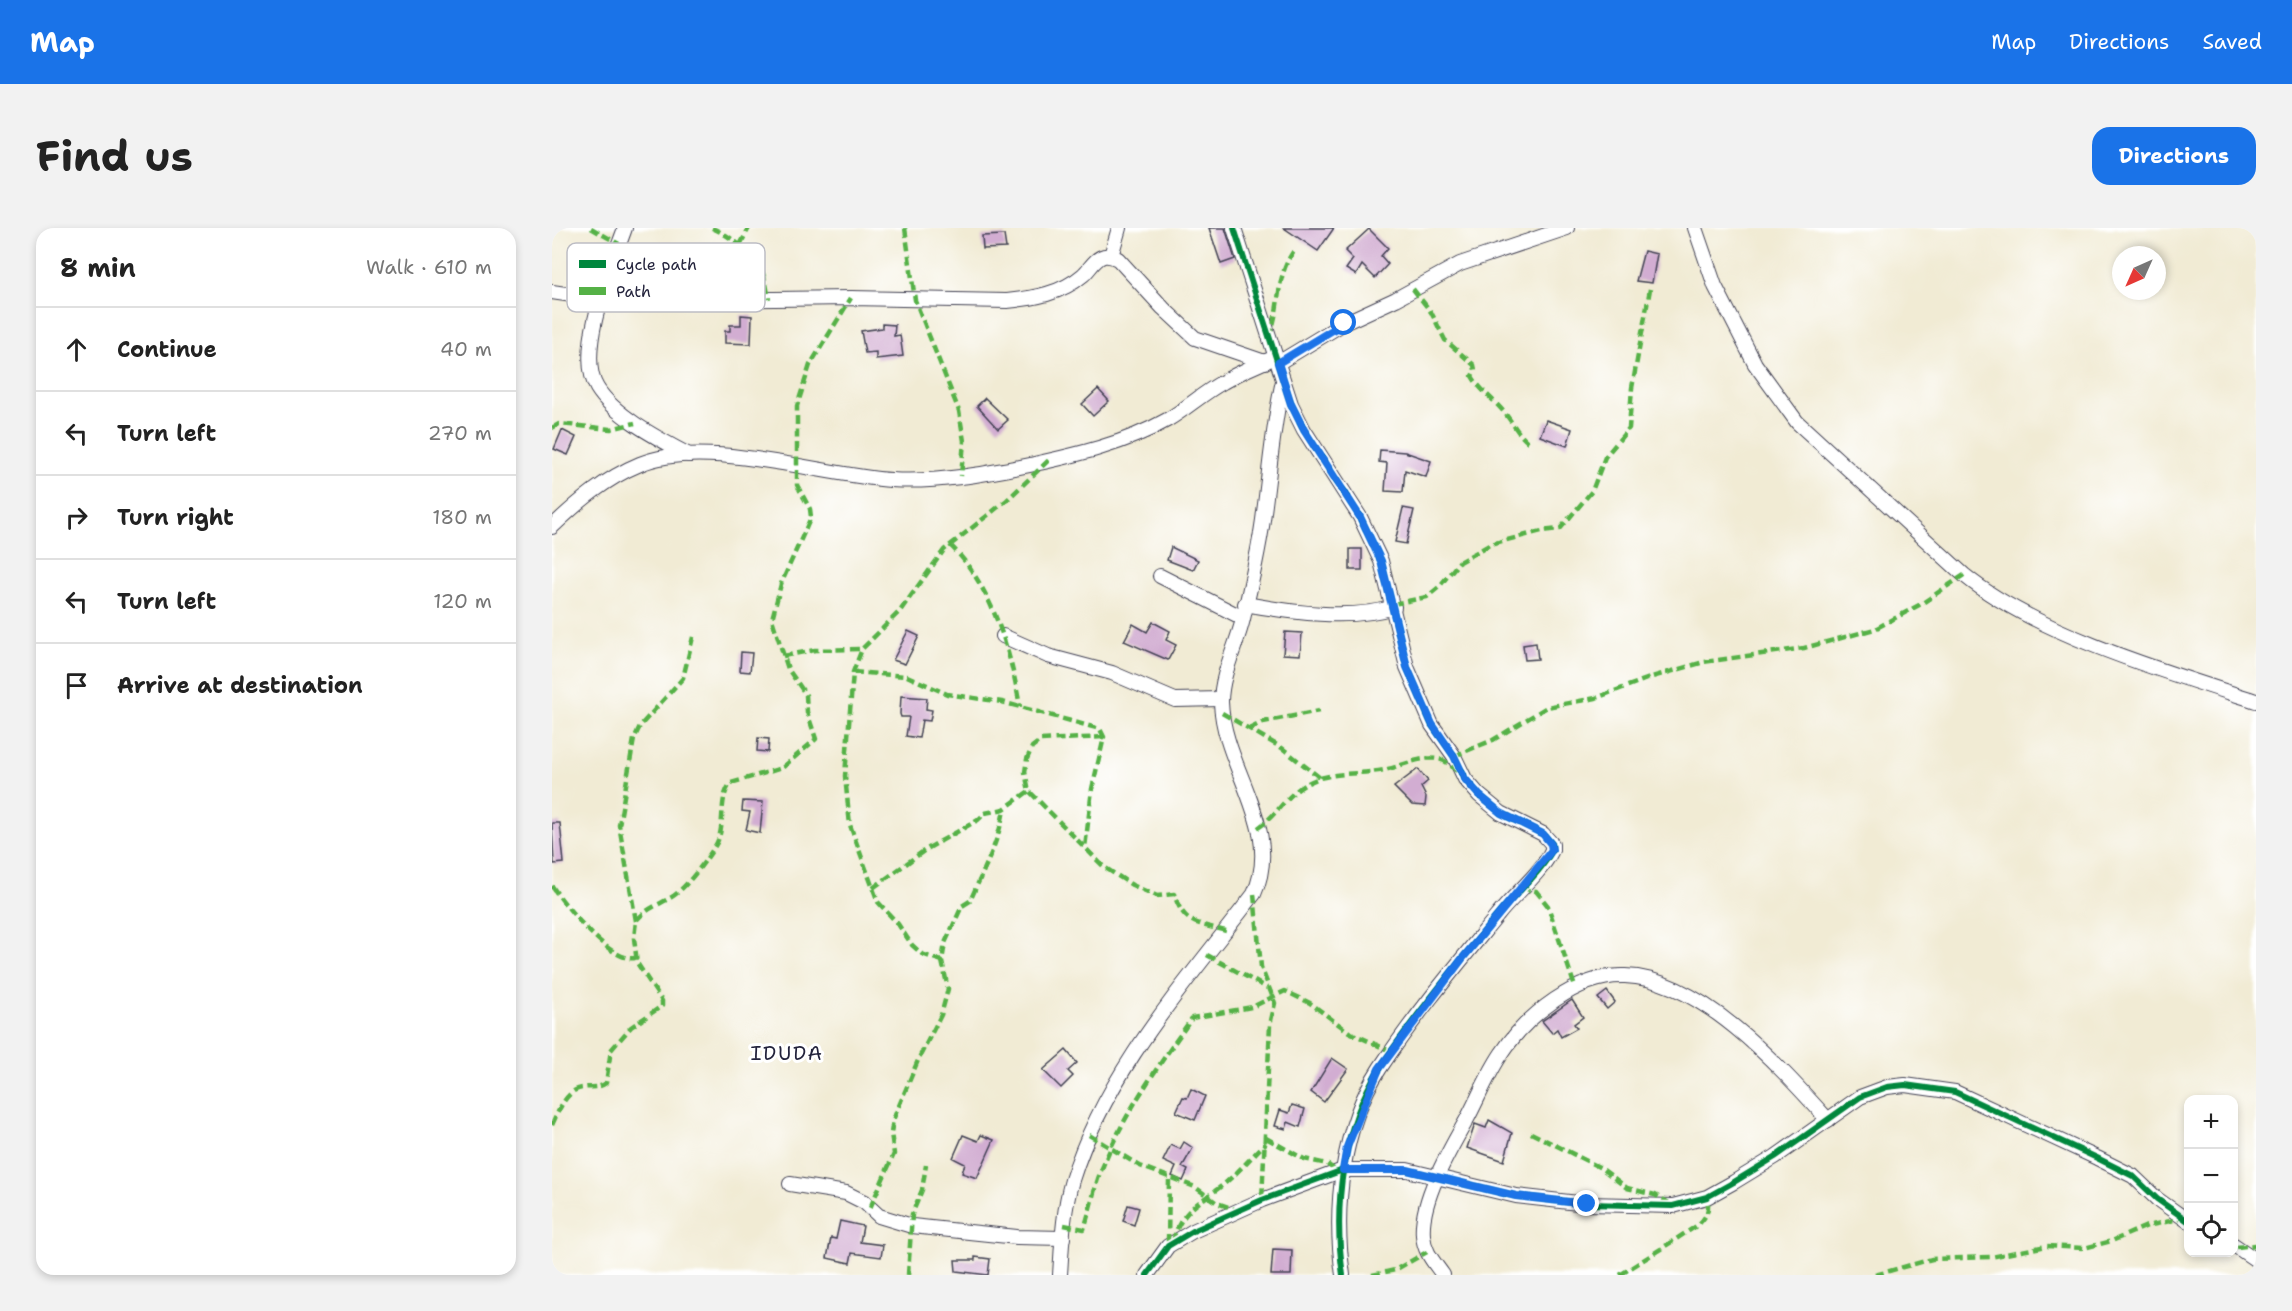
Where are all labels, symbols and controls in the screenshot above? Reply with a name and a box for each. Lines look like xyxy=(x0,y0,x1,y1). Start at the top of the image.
text: Map xyxy=(30,23,95,61)
text: Map xyxy=(1991,28,2036,56)
text: Directions xyxy=(2069,28,2169,56)
text: Saved xyxy=(2202,28,2262,56)
button: Directions xyxy=(2092,127,2256,185)
text: Find us xyxy=(36,128,193,184)
legend xyxy=(567,243,765,312)
north arrow xyxy=(2112,246,2166,300)
text: 8 min xyxy=(60,250,136,285)
text: Walk · 610 m xyxy=(366,254,492,280)
text: Cycle path xyxy=(616,254,697,275)
text: Path xyxy=(616,281,651,302)
route start xyxy=(1330,309,1356,335)
icon: ahead xyxy=(60,333,93,366)
text: Continue xyxy=(117,335,217,364)
text: 40 m xyxy=(440,336,492,362)
icon: left xyxy=(60,417,93,450)
text: Turn left xyxy=(117,419,216,448)
text: 270 m xyxy=(428,420,492,446)
icon: right xyxy=(60,501,93,534)
text: Turn right xyxy=(117,503,234,532)
text: 180 m xyxy=(432,504,492,530)
icon: left xyxy=(60,585,93,618)
text: Turn left xyxy=(117,587,216,616)
text: 120 m xyxy=(433,588,492,614)
icon: arrive xyxy=(60,669,93,702)
text: Arrive at destination xyxy=(117,671,363,700)
district label: IDUDA xyxy=(750,1040,824,1066)
map controls xyxy=(2184,1095,2238,1257)
button: + xyxy=(2184,1095,2238,1149)
button: − xyxy=(2184,1149,2238,1203)
route end xyxy=(1573,1190,1599,1216)
button: locate xyxy=(2184,1203,2238,1257)

